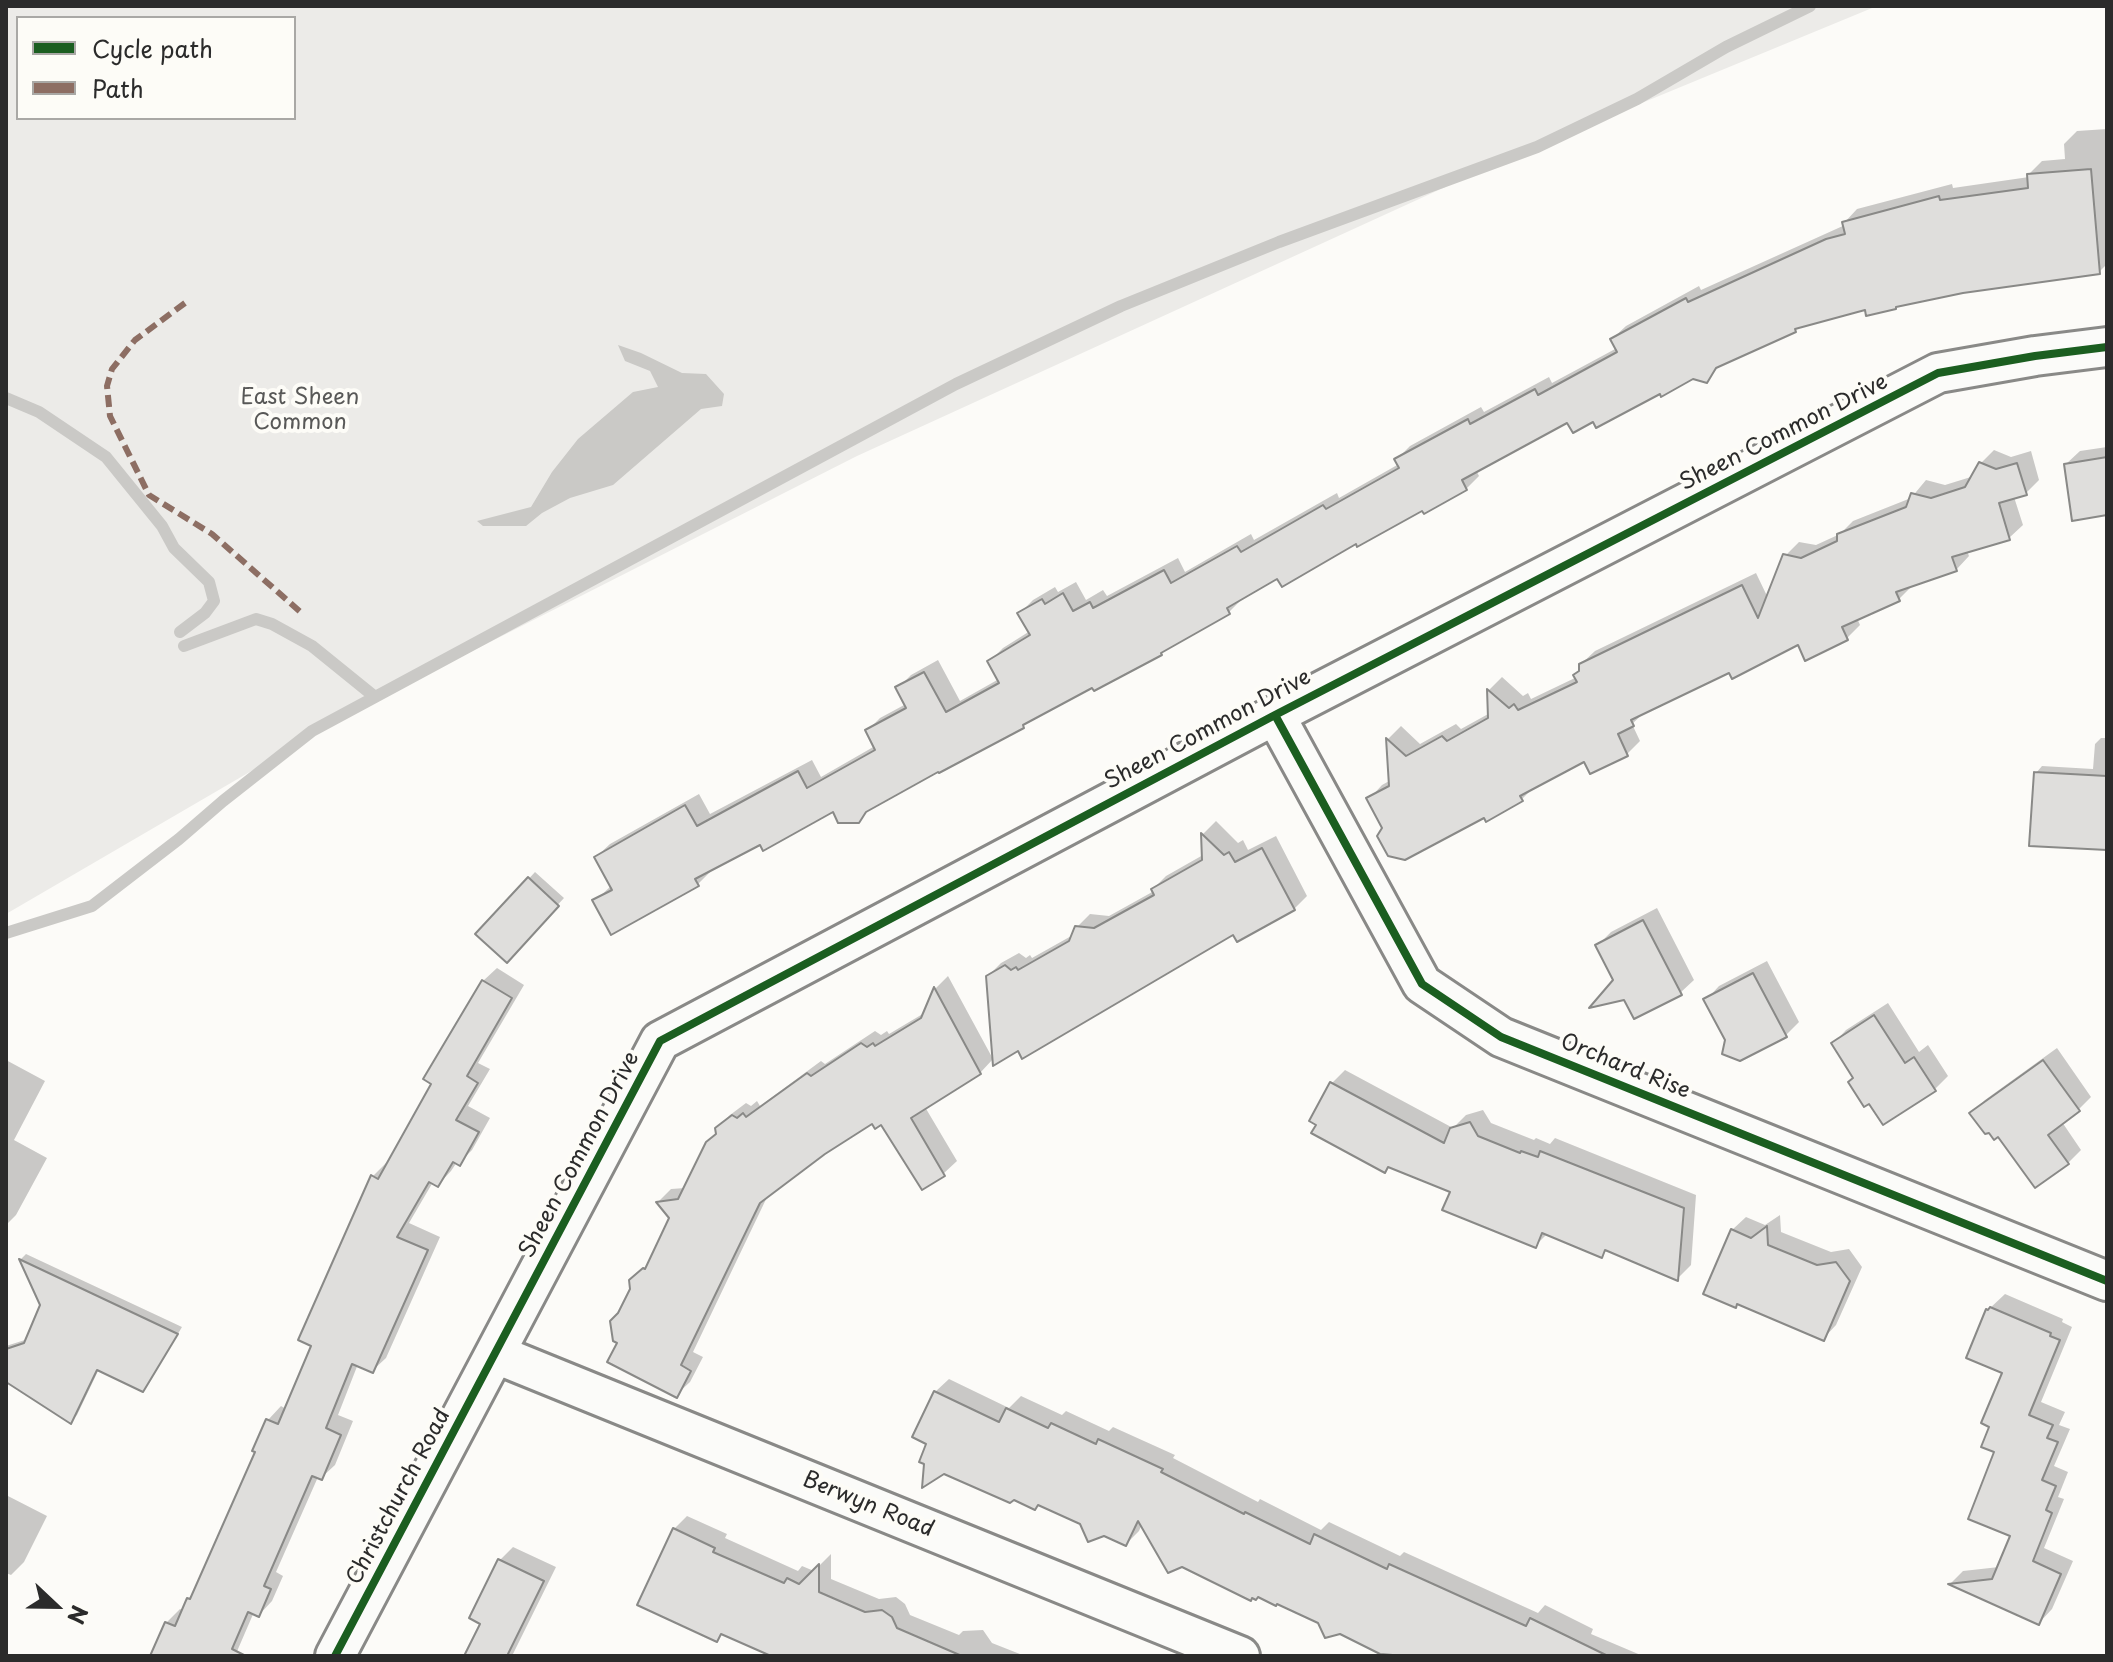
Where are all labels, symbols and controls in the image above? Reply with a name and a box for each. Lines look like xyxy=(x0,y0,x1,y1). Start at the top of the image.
legend xyxy=(16,16,296,120)
text: Cycle path xyxy=(92,30,213,66)
text: Path xyxy=(92,70,144,106)
street label: Sheen Common Drive xyxy=(1676,369,1892,497)
park label: East Sheen Common xyxy=(241,385,359,436)
street label: Sheen Common Drive xyxy=(1100,664,1316,796)
street label: Orchard Rise xyxy=(1556,1029,1694,1105)
street label: Sheen Common Drive xyxy=(514,1047,646,1263)
street label: Christchurch Road xyxy=(342,1405,456,1589)
street label: Berwyn Road xyxy=(798,1467,938,1543)
north arrow xyxy=(16,1566,96,1646)
text: N xyxy=(60,1601,97,1629)

